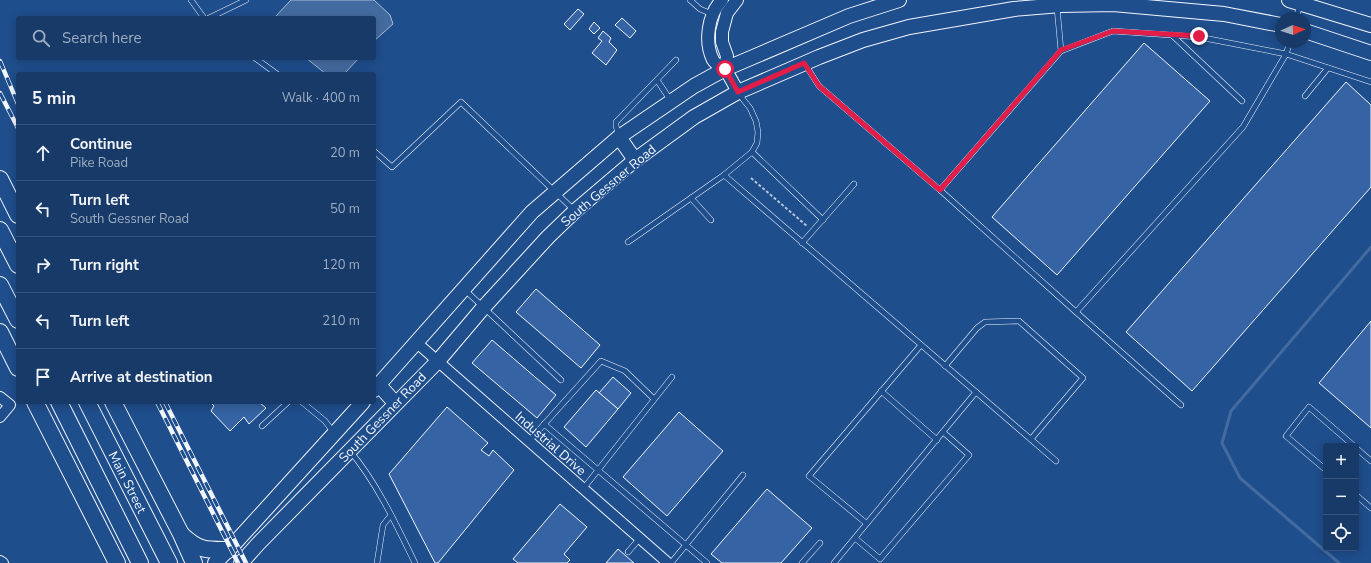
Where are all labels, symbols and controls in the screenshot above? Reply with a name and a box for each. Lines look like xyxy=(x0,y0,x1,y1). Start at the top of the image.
north arrow xyxy=(1275,12,1311,48)
search box xyxy=(16,16,376,60)
icon: search xyxy=(30,27,52,49)
route end xyxy=(1190,27,1208,45)
text: Search here xyxy=(62,28,142,48)
route start xyxy=(716,60,734,78)
text: 5 min xyxy=(32,87,76,110)
text: Walk · 400 m xyxy=(282,89,360,107)
text: Continue xyxy=(70,134,132,154)
street label: South Gessner Road xyxy=(557,141,660,231)
icon: ahead xyxy=(32,142,54,164)
text: 20 m xyxy=(330,144,360,162)
text: Pike Road xyxy=(70,154,128,172)
text: Turn left xyxy=(70,190,129,210)
icon: left xyxy=(32,198,54,220)
text: 50 m xyxy=(330,200,360,218)
text: South Gessner Road xyxy=(70,210,189,228)
icon: right xyxy=(32,254,54,276)
text: Turn right xyxy=(70,255,139,275)
text: 120 m xyxy=(322,256,360,274)
icon: left xyxy=(32,310,54,332)
text: Turn left xyxy=(70,311,129,331)
text: 210 m xyxy=(322,312,360,330)
icon: arrive xyxy=(32,366,54,388)
text: Arrive at destination xyxy=(70,367,213,387)
street label: South Gessner Road xyxy=(335,369,431,467)
street label: Industrial Drive xyxy=(511,408,590,480)
map controls xyxy=(1323,443,1359,551)
button: + xyxy=(1323,443,1359,479)
street label: Main Street xyxy=(104,448,151,517)
button: − xyxy=(1323,479,1359,515)
button: locate xyxy=(1323,515,1359,551)

